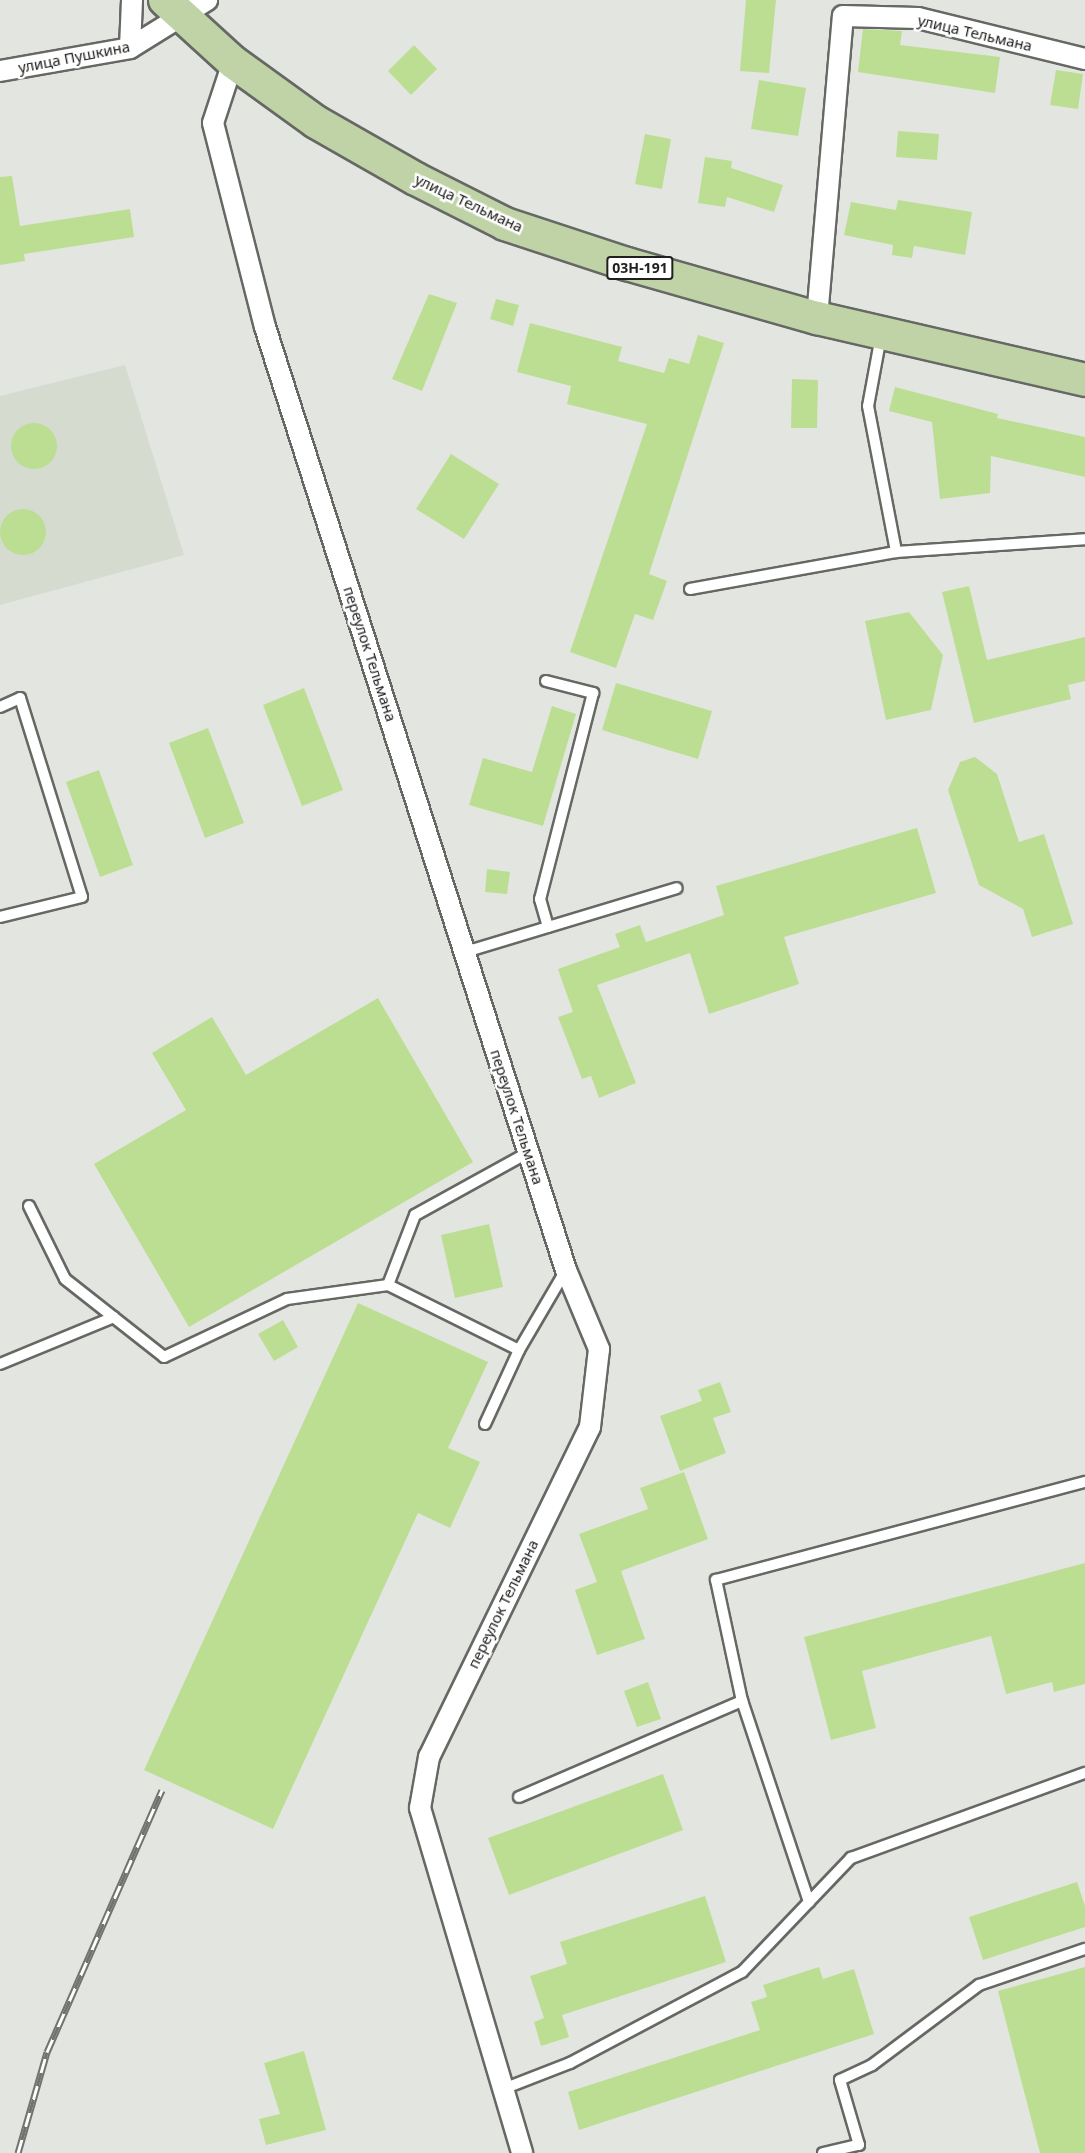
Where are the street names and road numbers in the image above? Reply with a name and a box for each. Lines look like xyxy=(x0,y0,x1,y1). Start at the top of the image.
street label: улица Тельмана xyxy=(916,11,1034,55)
street label: улица Пушкина xyxy=(17,37,131,77)
street label: улица Тельмана xyxy=(412,170,526,236)
road number: 03Н-191 xyxy=(606,257,674,279)
street label: переулок Тельмана xyxy=(340,584,400,724)
street label: переулок Тельмана xyxy=(487,1047,547,1187)
street label: переулок Тельмана xyxy=(464,1537,542,1671)

